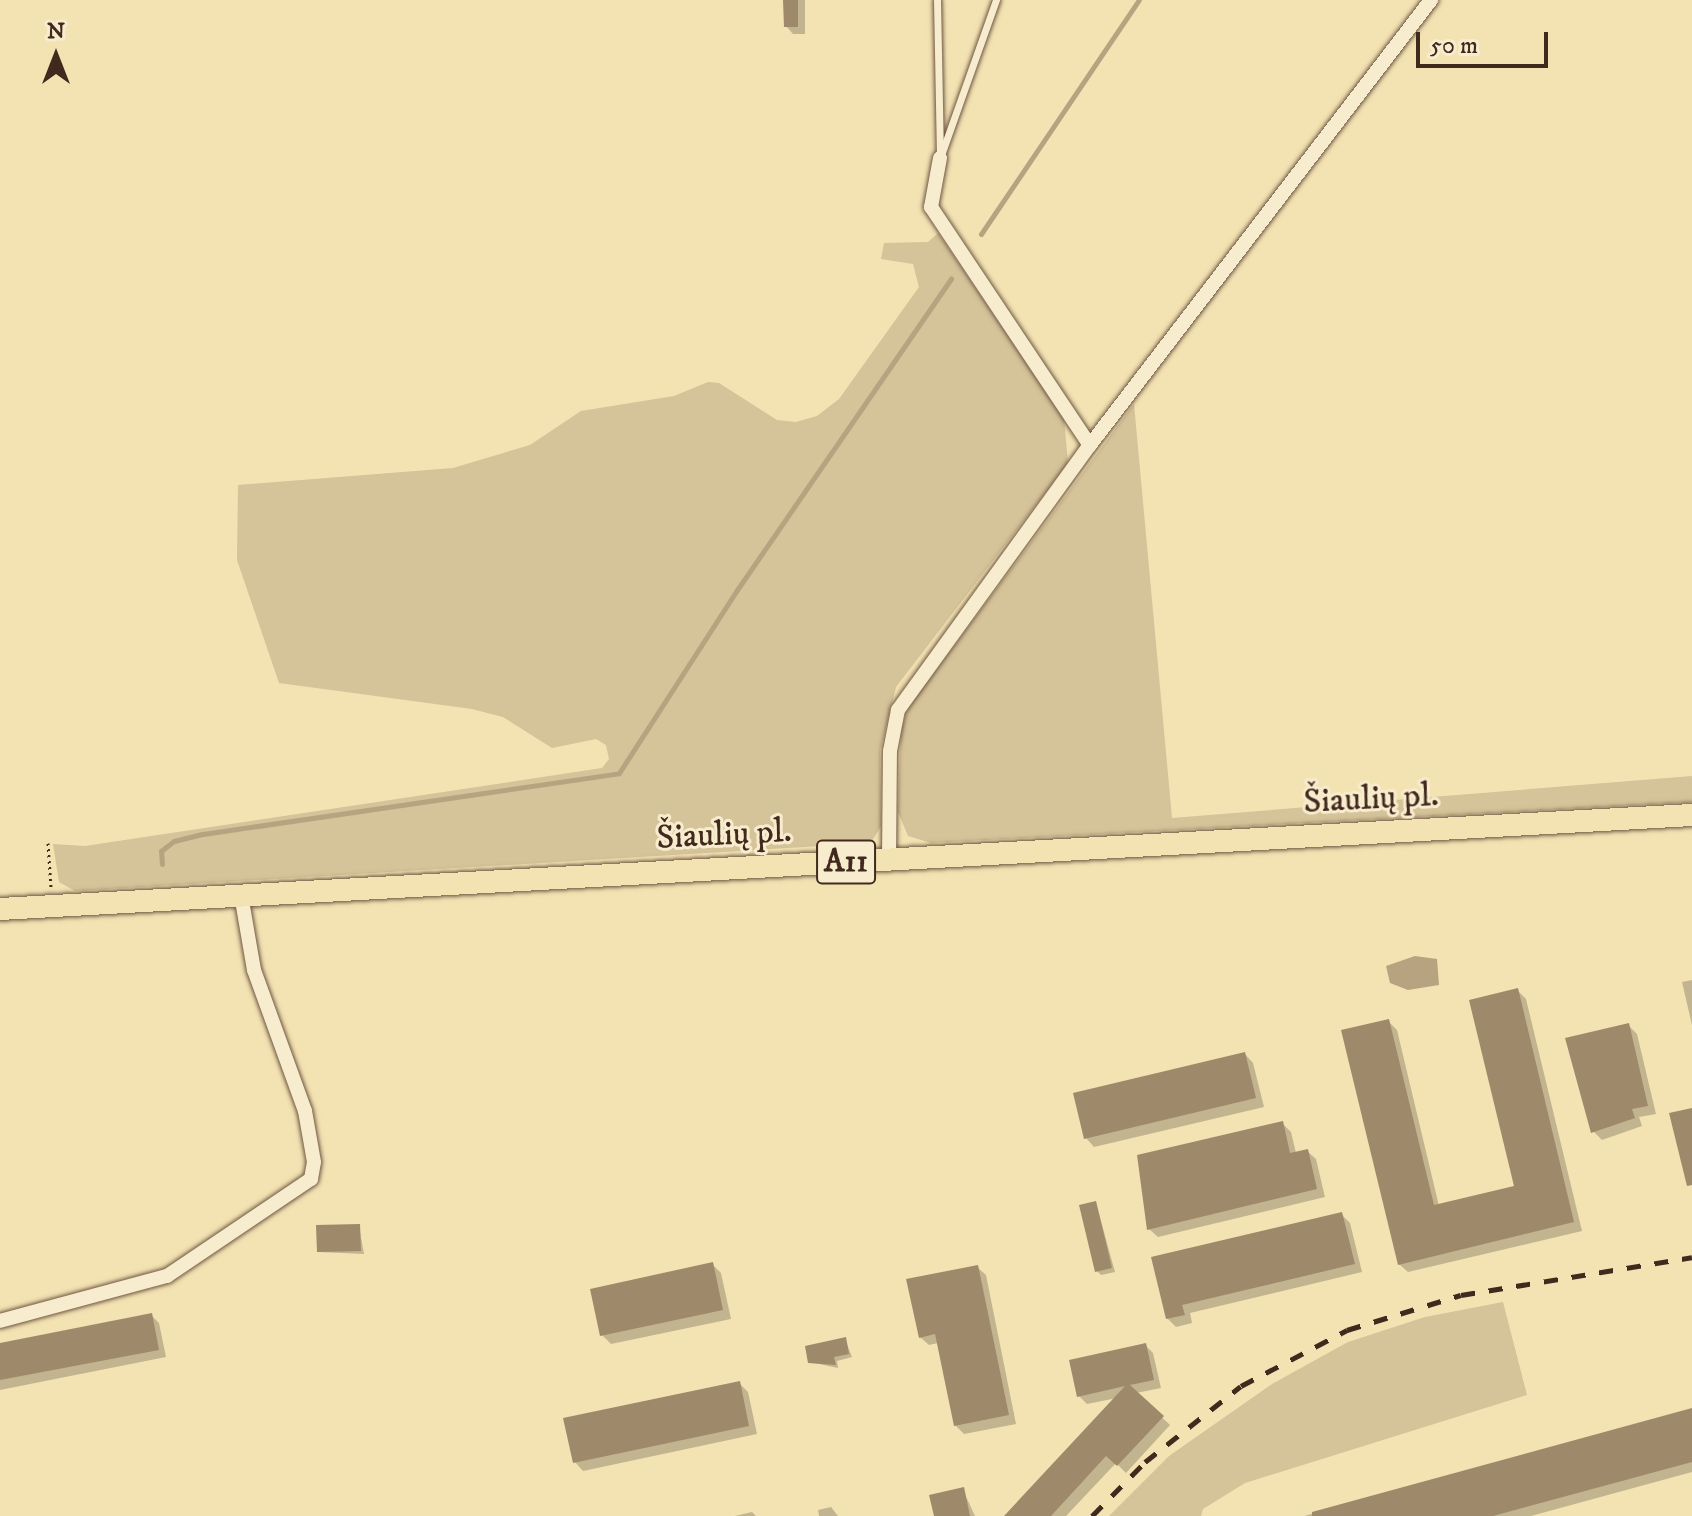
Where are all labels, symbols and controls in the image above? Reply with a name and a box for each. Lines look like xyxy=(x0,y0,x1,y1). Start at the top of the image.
north arrow xyxy=(16,16,96,96)
scale bar xyxy=(1420,16,1552,66)
text: N xyxy=(47,18,65,45)
text: 50 m xyxy=(1430,31,1478,61)
street label: Šiaulių pl. xyxy=(1302,775,1440,823)
street label: Šiaulių pl. xyxy=(655,811,793,859)
road number: A11 xyxy=(816,834,876,890)

